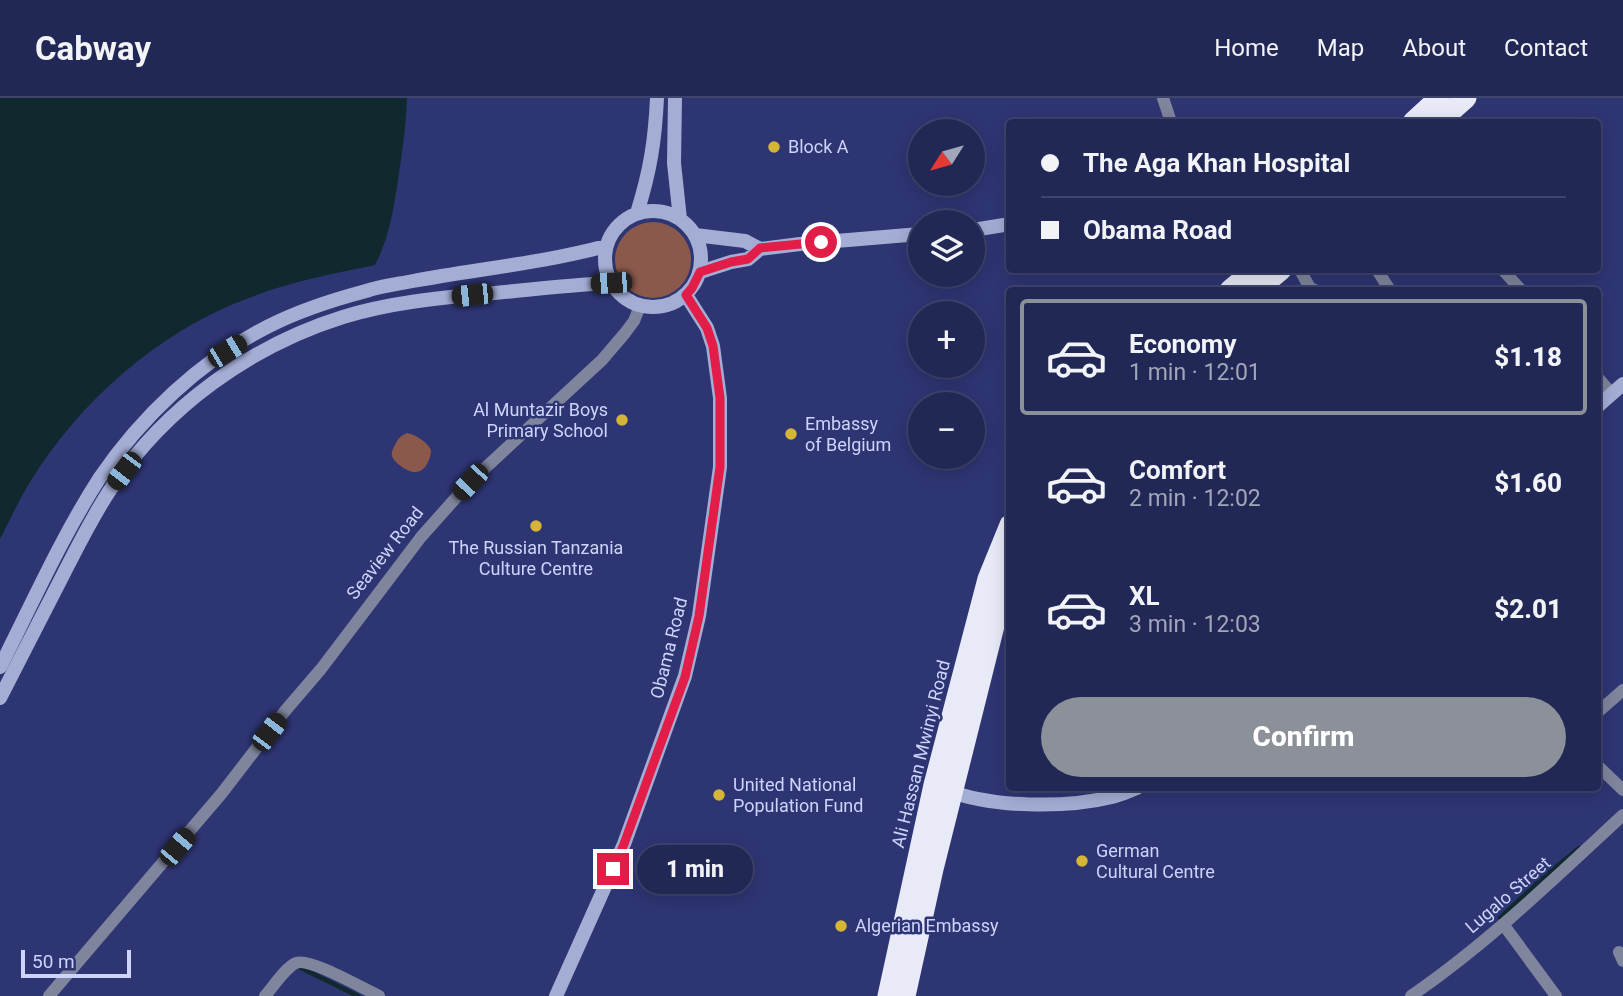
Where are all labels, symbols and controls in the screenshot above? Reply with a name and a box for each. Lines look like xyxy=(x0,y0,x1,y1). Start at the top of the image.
text: Cabway xyxy=(35,29,151,68)
text: Home xyxy=(1214,34,1279,62)
text: Map xyxy=(1317,34,1364,62)
text: About xyxy=(1402,34,1466,62)
text: Contact xyxy=(1504,34,1588,62)
north arrow xyxy=(908,119,985,196)
map controls xyxy=(908,119,985,469)
place label: Block A xyxy=(788,136,849,157)
marker: Block A xyxy=(766,139,782,155)
text: The Aga Khan Hospital xyxy=(1083,148,1350,178)
button: layers xyxy=(908,210,985,287)
text: Obama Road xyxy=(1083,215,1232,245)
route start xyxy=(805,226,837,258)
car xyxy=(590,271,633,295)
car xyxy=(451,282,494,308)
button: + xyxy=(908,301,985,378)
icon: car xyxy=(1045,326,1108,389)
text: Economy xyxy=(1129,329,1236,359)
car xyxy=(204,331,251,371)
text: $1.18 xyxy=(1494,342,1562,372)
text: 1 min · 12:01 xyxy=(1129,359,1261,386)
button: − xyxy=(908,392,985,469)
place label: Al Muntazir Boys Primary School xyxy=(473,399,608,441)
marker: Al Muntazir Boys Primary School xyxy=(614,412,630,428)
place label: Embassy of Belgium xyxy=(805,413,891,455)
marker: Embassy of Belgium xyxy=(783,426,799,442)
car xyxy=(103,448,146,494)
icon: car xyxy=(1045,452,1108,515)
text: Comfort xyxy=(1129,455,1226,485)
car xyxy=(448,459,493,505)
text: $1.60 xyxy=(1494,468,1562,498)
text: 2 min · 12:02 xyxy=(1129,485,1261,512)
street label: Seaview Road xyxy=(342,502,427,603)
marker: The Russian Tanzania Culture Centre xyxy=(528,518,544,534)
place label: The Russian Tanzania Culture Centre xyxy=(449,537,623,579)
icon: car xyxy=(1045,578,1108,641)
text: XL xyxy=(1129,581,1160,611)
text: $2.01 xyxy=(1494,594,1562,624)
street label: Obama Road xyxy=(646,595,691,701)
text: 3 min · 12:03 xyxy=(1129,611,1261,638)
street label: Ali Hassan Mwinyi Road xyxy=(887,658,954,850)
button: Confirm xyxy=(1041,697,1566,777)
car xyxy=(248,709,291,755)
place label: United National Population Fund xyxy=(733,774,863,816)
marker: United National Population Fund xyxy=(711,787,727,803)
car xyxy=(156,824,199,870)
place label: German Cultural Centre xyxy=(1096,840,1215,882)
callout: 1 min xyxy=(638,844,753,894)
street label: Lugalo Street xyxy=(1461,852,1555,937)
route end xyxy=(597,853,629,885)
marker: German Cultural Centre xyxy=(1074,853,1090,869)
text: 1 min xyxy=(666,856,724,883)
place label: Algerian Embassy xyxy=(855,915,999,936)
marker: Algerian Embassy xyxy=(833,918,849,934)
scale bar xyxy=(21,947,131,979)
text: 50 m xyxy=(32,950,75,973)

